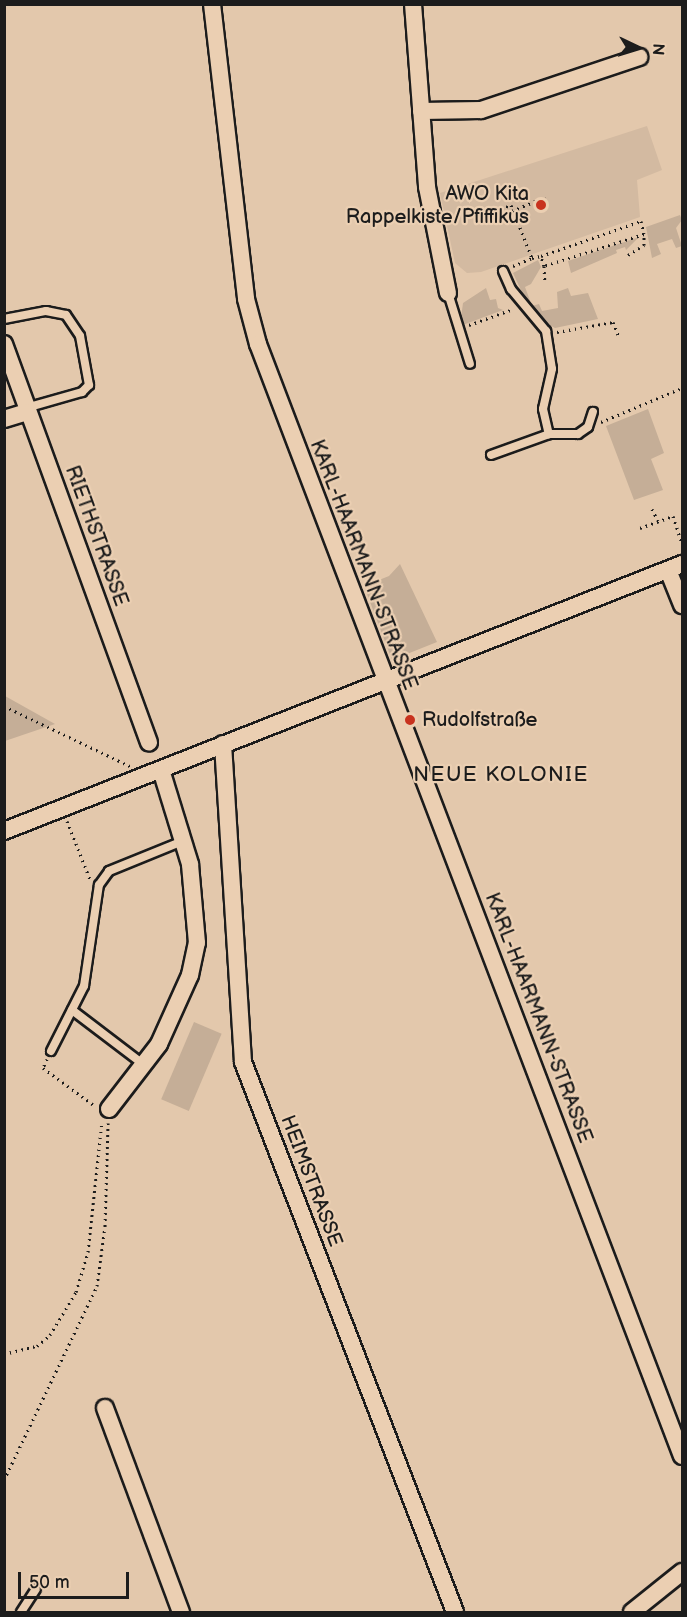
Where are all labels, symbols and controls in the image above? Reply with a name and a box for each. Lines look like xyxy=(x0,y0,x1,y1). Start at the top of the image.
north arrow xyxy=(609,18,669,78)
text: N xyxy=(648,43,667,56)
place label: AWO Kita Rappelkiste/Pfiffikus xyxy=(346,182,529,229)
marker: AWO Kita Rappelkiste/Pfiffikus xyxy=(534,198,548,212)
street label: KARL-HAARMANN-STRASSE xyxy=(304,437,422,693)
street label: RIETHSTRASSE xyxy=(59,462,133,610)
place label: Rudolfstraße xyxy=(422,708,537,732)
marker: Rudolfstraße xyxy=(403,713,417,727)
district label: NEUE KOLONIE xyxy=(413,762,589,788)
street label: KARL-HAARMANN-STRASSE xyxy=(479,890,597,1146)
street label: HEIMSTRASSE xyxy=(275,1112,347,1250)
scale bar xyxy=(21,1560,132,1598)
text: 50 m xyxy=(29,1572,70,1593)

